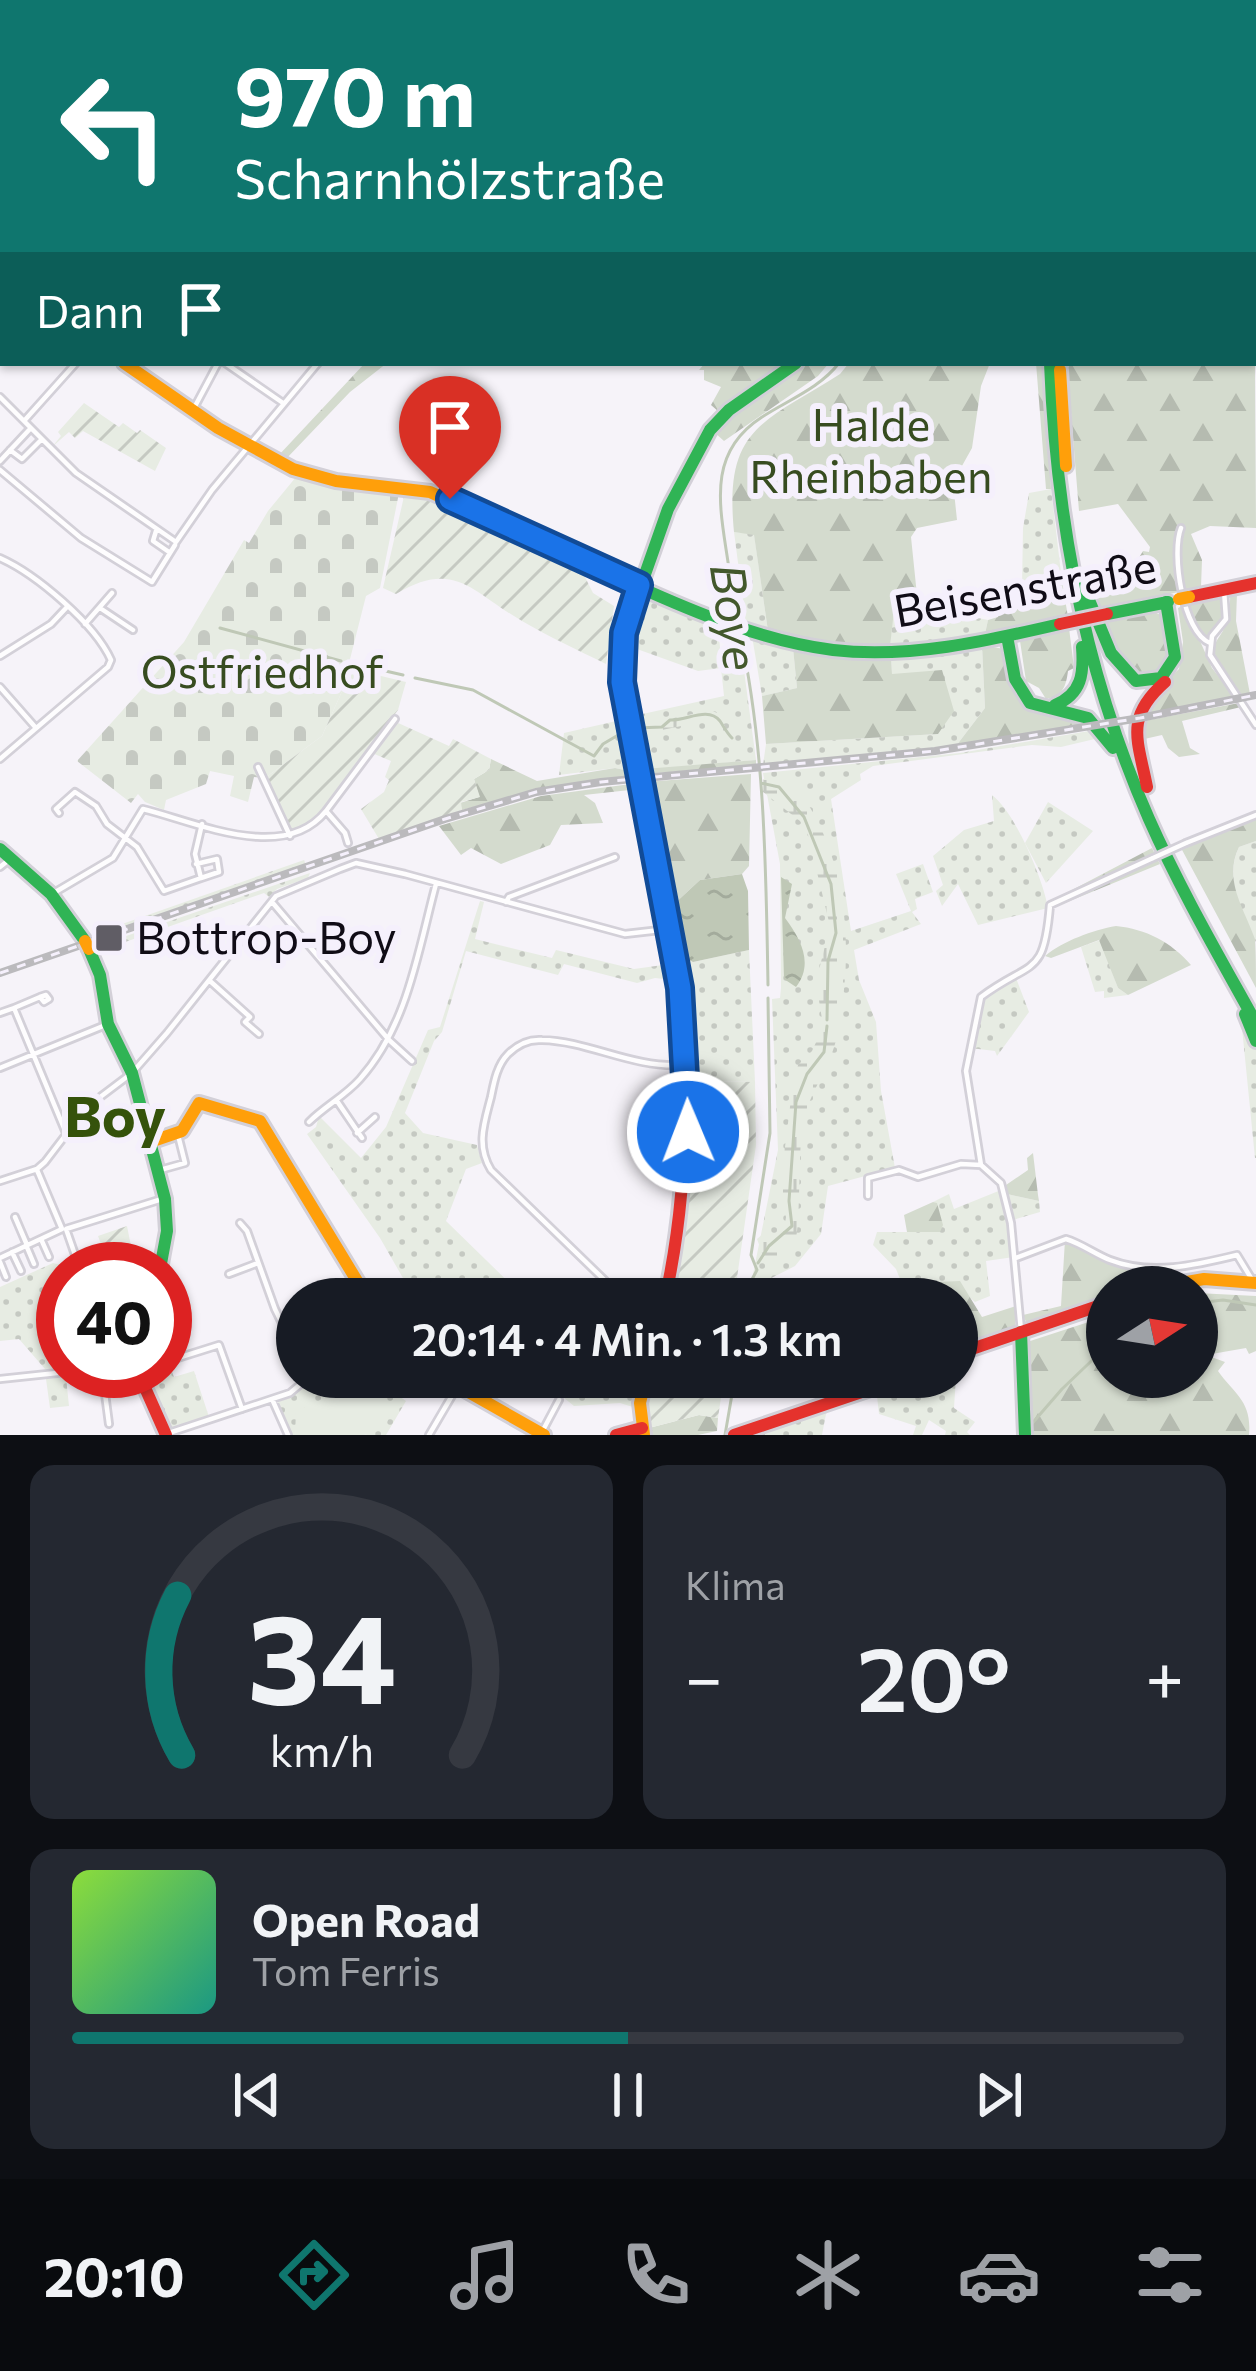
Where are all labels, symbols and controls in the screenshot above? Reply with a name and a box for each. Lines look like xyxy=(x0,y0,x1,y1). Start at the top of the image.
text: 970 m xyxy=(234,42,476,144)
icon: left xyxy=(36,48,192,204)
text: Scharnhölzstraße xyxy=(234,144,665,210)
icon: arrive xyxy=(168,276,234,342)
text: Dann xyxy=(36,282,144,337)
pin xyxy=(399,376,501,499)
icon: arrive xyxy=(417,394,483,460)
park label: Halde Rheinbaben xyxy=(749,395,993,502)
street label: Beisenstraße xyxy=(889,536,1160,637)
water label: Boye xyxy=(700,559,773,674)
park label: Ostfriedhof xyxy=(141,642,384,697)
place label: Bottrop-Boy xyxy=(136,908,397,963)
marker: Bottrop-Boy xyxy=(93,922,125,954)
position arrow xyxy=(625,1069,751,1195)
district label: Boy xyxy=(64,1079,166,1149)
speed limit sign: 40 xyxy=(36,1242,192,1398)
north arrow xyxy=(1086,1266,1218,1398)
map controls xyxy=(1086,1266,1218,1398)
text: 20:14 · 4 Min. · 1.3 km xyxy=(412,1310,842,1365)
text: Klima xyxy=(685,1560,786,1608)
text: 34 xyxy=(247,1577,396,1730)
text: 20° xyxy=(857,1620,1011,1731)
text: − xyxy=(685,1635,723,1716)
text: + xyxy=(1145,1635,1184,1716)
text: km/h xyxy=(269,1723,374,1776)
text: Open Road xyxy=(252,1891,480,1946)
text: Tom Ferris xyxy=(252,1946,440,1994)
icon: previous xyxy=(224,2062,290,2128)
icon: pause xyxy=(595,2062,661,2128)
icon: next xyxy=(966,2062,1032,2128)
icon: directions xyxy=(272,2233,356,2317)
icon: music xyxy=(443,2233,527,2317)
icon: phone xyxy=(614,2233,698,2317)
icon: climate xyxy=(786,2233,870,2317)
icon: car xyxy=(957,2233,1041,2317)
icon: filters xyxy=(1128,2233,1212,2317)
text: 20:10 xyxy=(44,2242,185,2308)

